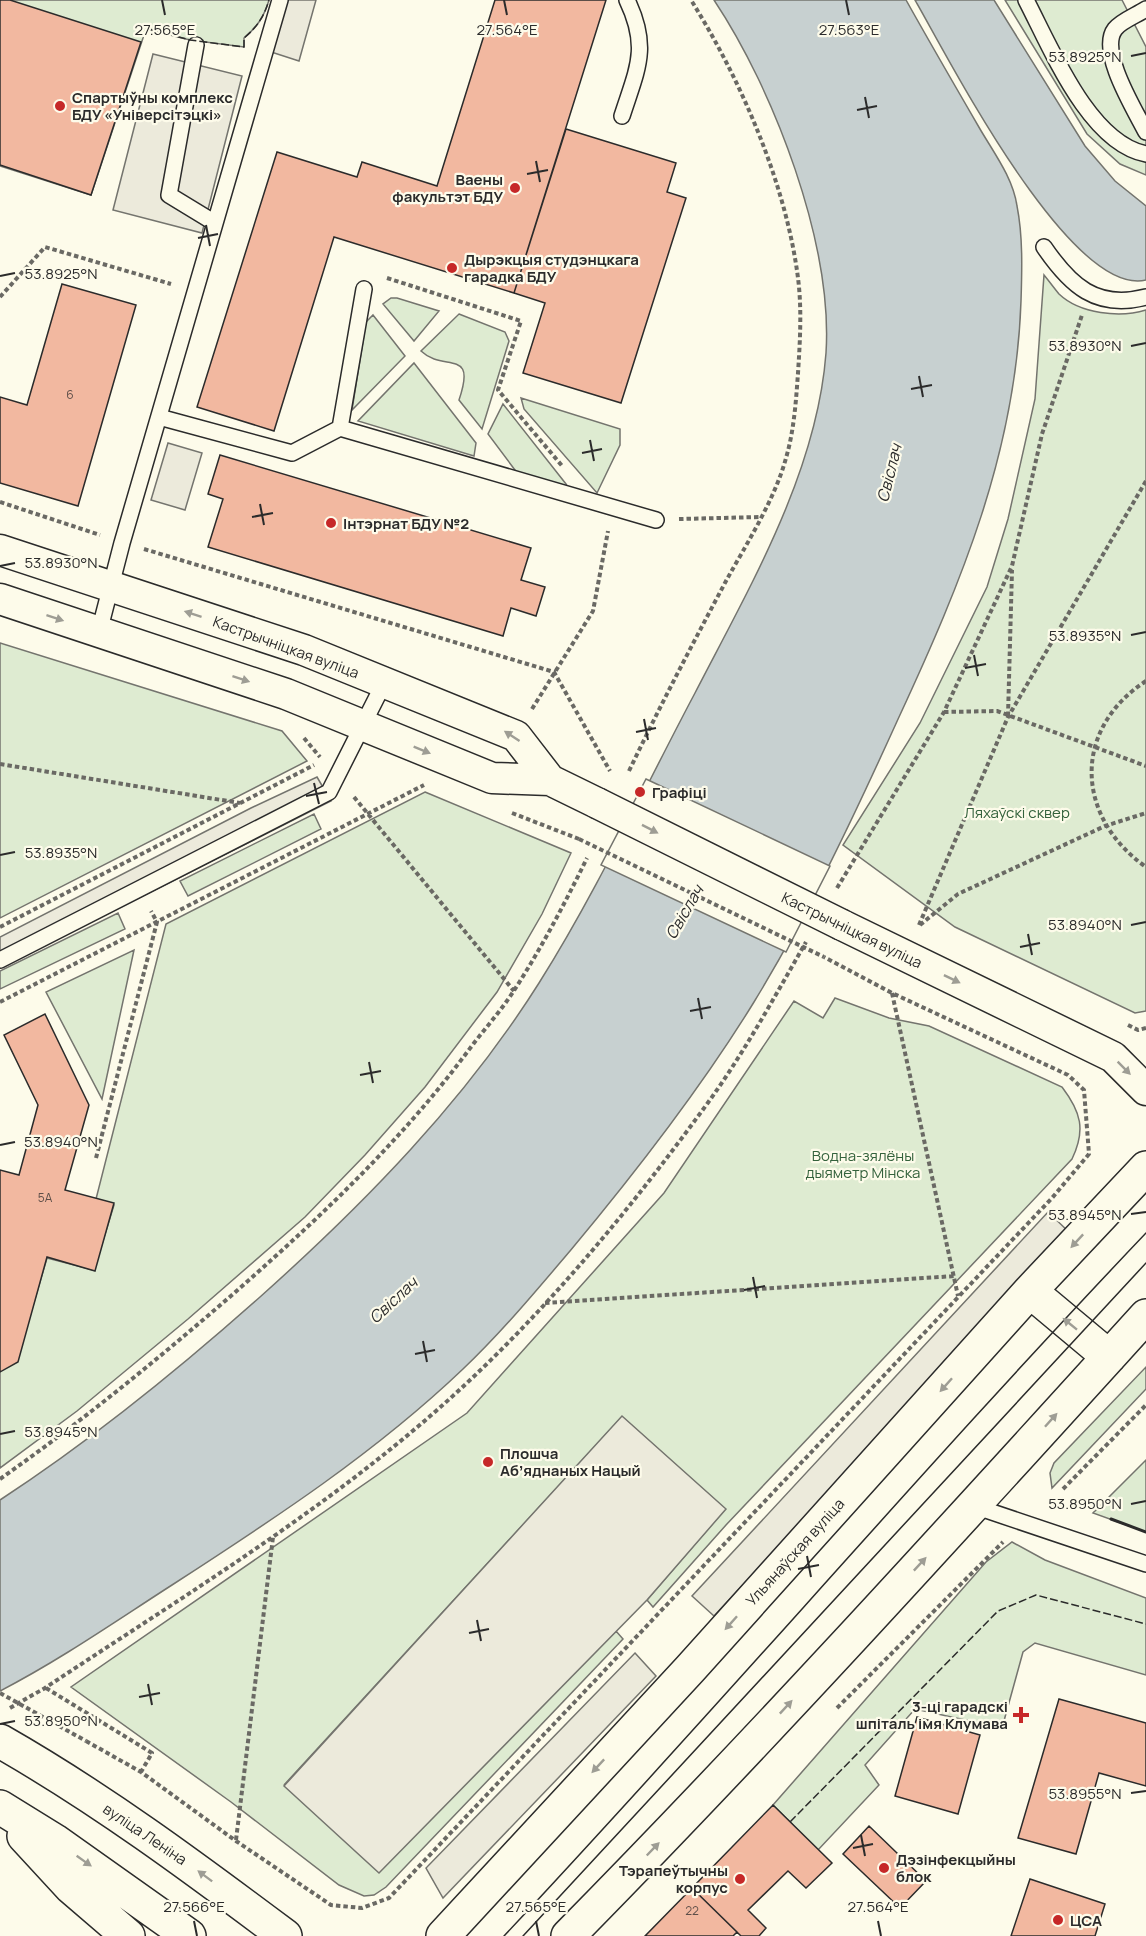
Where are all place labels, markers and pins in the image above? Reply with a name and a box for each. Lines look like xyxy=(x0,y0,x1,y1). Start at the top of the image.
place label: Спартыўны комплекс БДУ «Універсітэцкі» xyxy=(72,87,233,125)
marker: Спартыўны комплекс БДУ «Універсітэцкі» xyxy=(53,99,67,113)
place label: Ваены факультэт БДУ xyxy=(392,169,503,207)
marker: Ваены факультэт БДУ xyxy=(508,181,522,195)
place label: Дырэкцыя студэнцкага гарадка БДУ xyxy=(464,249,639,287)
marker: Дырэкцыя студэнцкага гарадка БДУ xyxy=(445,261,459,275)
place label: Інтэрнат БДУ №2 xyxy=(343,513,469,534)
marker: Інтэрнат БДУ №2 xyxy=(324,516,338,530)
place label: Графіці xyxy=(652,782,707,803)
marker: Графіці xyxy=(633,785,647,799)
place label: Плошча Абʼяднаных Нацый xyxy=(500,1443,641,1481)
marker: Плошча Абʼяднаных Нацый xyxy=(481,1455,495,1469)
place label: 3-ці гарадскі шпіталь імя Клумава xyxy=(856,1696,1008,1734)
marker: 3-ці гарадскі шпіталь імя Клумава xyxy=(1012,1706,1030,1724)
place label: Дэзінфекцыйны блок xyxy=(896,1849,1016,1887)
place label: Тэрапеўтычны корпус xyxy=(619,1860,728,1898)
marker: Дэзінфекцыйны блок xyxy=(877,1861,891,1875)
marker: Тэрапеўтычны корпус xyxy=(733,1872,747,1886)
place label: ЦСА xyxy=(1070,1910,1102,1931)
marker: ЦСА xyxy=(1051,1913,1065,1927)

